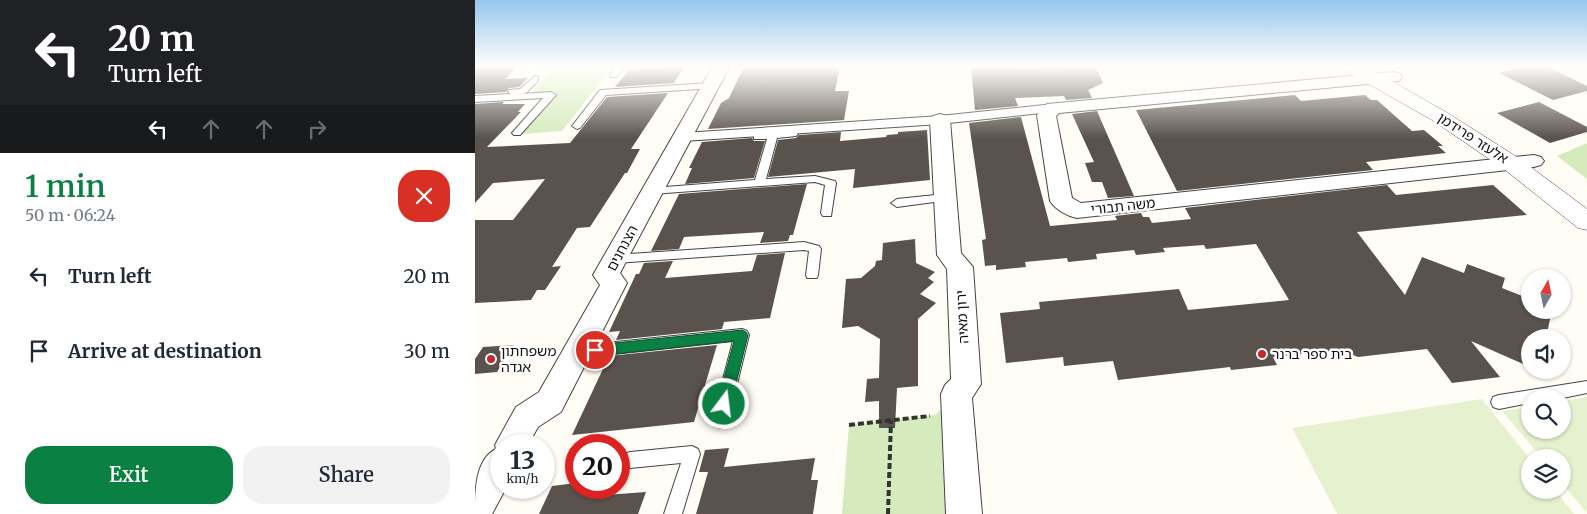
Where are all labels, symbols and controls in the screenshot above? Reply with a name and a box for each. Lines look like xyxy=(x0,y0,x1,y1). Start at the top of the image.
text: 20 m xyxy=(108,17,195,61)
icon: left xyxy=(25,20,90,85)
text: Turn left xyxy=(108,60,202,88)
street label: אלעזר פרידמן xyxy=(1434,108,1512,168)
icon: left xyxy=(144,115,172,143)
icon: ahead xyxy=(197,115,225,143)
icon: ahead xyxy=(250,115,278,143)
icon: right xyxy=(303,115,331,143)
text: 1 min xyxy=(25,167,106,205)
button: close xyxy=(398,170,450,222)
street label: משה תבורי xyxy=(1090,194,1156,218)
text: 50 m · 06:24 xyxy=(25,205,116,225)
street label: הצנחנים xyxy=(602,222,642,274)
icon: left xyxy=(25,262,53,290)
text: Turn left xyxy=(68,264,152,288)
text: 20 m xyxy=(403,264,450,288)
north arrow xyxy=(1521,269,1571,319)
map controls xyxy=(1521,269,1571,499)
street label: ירון מאיה xyxy=(952,290,972,344)
pin xyxy=(574,329,616,371)
button: sound xyxy=(1521,329,1571,379)
icon: arrive xyxy=(581,336,609,364)
icon: arrive xyxy=(25,337,53,365)
text: Arrive at destination xyxy=(68,339,262,363)
text: 30 m xyxy=(404,339,450,363)
place label: משפחתון אגדה xyxy=(501,342,556,376)
place label: בית ספר ברנר xyxy=(1272,345,1352,363)
marker: בית ספר ברנר xyxy=(1256,348,1268,360)
marker: משפחתון אגדה xyxy=(485,353,497,365)
position arrow xyxy=(697,377,749,429)
button: search xyxy=(1521,389,1571,439)
speed limit sign: 20 xyxy=(565,434,630,499)
text: 13 xyxy=(510,444,535,476)
button: Exit xyxy=(25,446,233,504)
button: Share xyxy=(243,446,450,504)
button: layers xyxy=(1521,449,1571,499)
text: km/h xyxy=(507,471,538,486)

